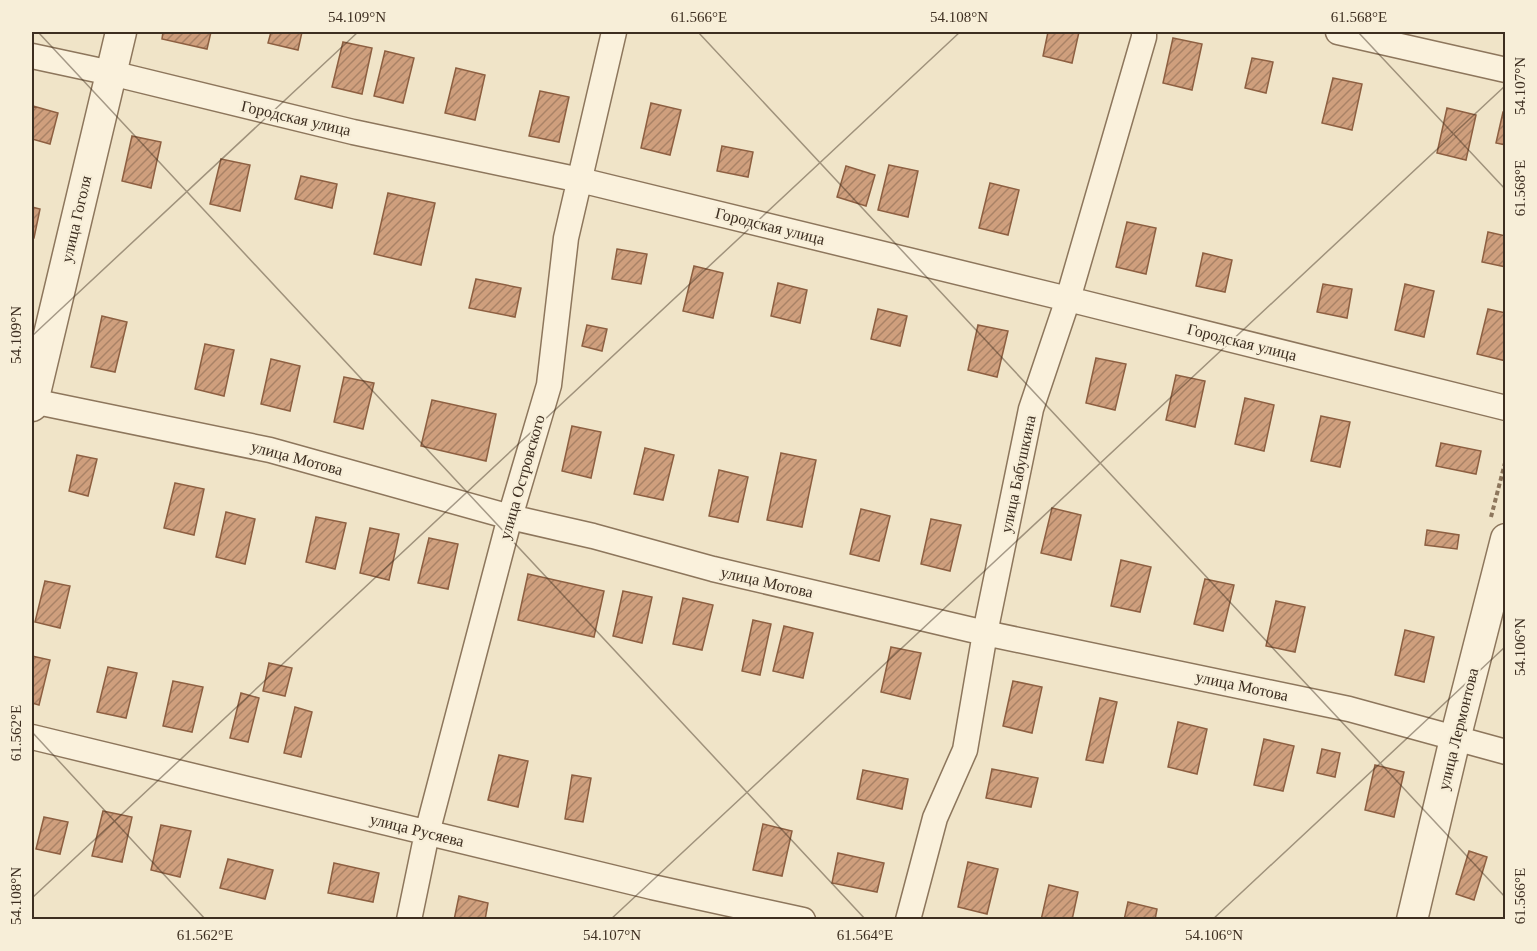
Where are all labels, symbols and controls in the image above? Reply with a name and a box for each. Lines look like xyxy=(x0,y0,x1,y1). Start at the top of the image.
text: 54.109°N xyxy=(328,9,386,25)
text: 61.566°E xyxy=(671,9,727,25)
text: 54.108°N xyxy=(930,9,988,25)
text: 61.568°E xyxy=(1331,9,1387,25)
text: 54.107°N xyxy=(1512,57,1528,115)
street label: Городская улица xyxy=(239,97,353,140)
text: 61.568°E xyxy=(1512,160,1528,216)
street label: улица Гоголя xyxy=(58,173,95,264)
street label: Городская улица xyxy=(713,204,826,249)
text: 54.109°N xyxy=(8,306,24,364)
street label: Городская улица xyxy=(1185,320,1298,365)
street label: улица Островского xyxy=(496,413,549,542)
street label: улица Бабушкина xyxy=(997,414,1040,534)
street label: улица Мотова xyxy=(249,438,345,479)
street label: улица Мотова xyxy=(719,563,815,602)
text: 54.106°N xyxy=(1512,618,1528,676)
street label: улица Лермонтова xyxy=(1435,666,1482,792)
street label: улица Мотова xyxy=(1194,668,1290,705)
text: 61.562°E xyxy=(8,705,24,761)
street label: улица Русяева xyxy=(368,810,466,851)
text: 54.108°N xyxy=(8,867,24,925)
text: 61.566°E xyxy=(1512,868,1528,924)
text: 61.562°E xyxy=(177,927,233,943)
text: 54.107°N xyxy=(583,927,641,943)
text: 61.564°E xyxy=(837,927,893,943)
text: 54.106°N xyxy=(1185,927,1243,943)

